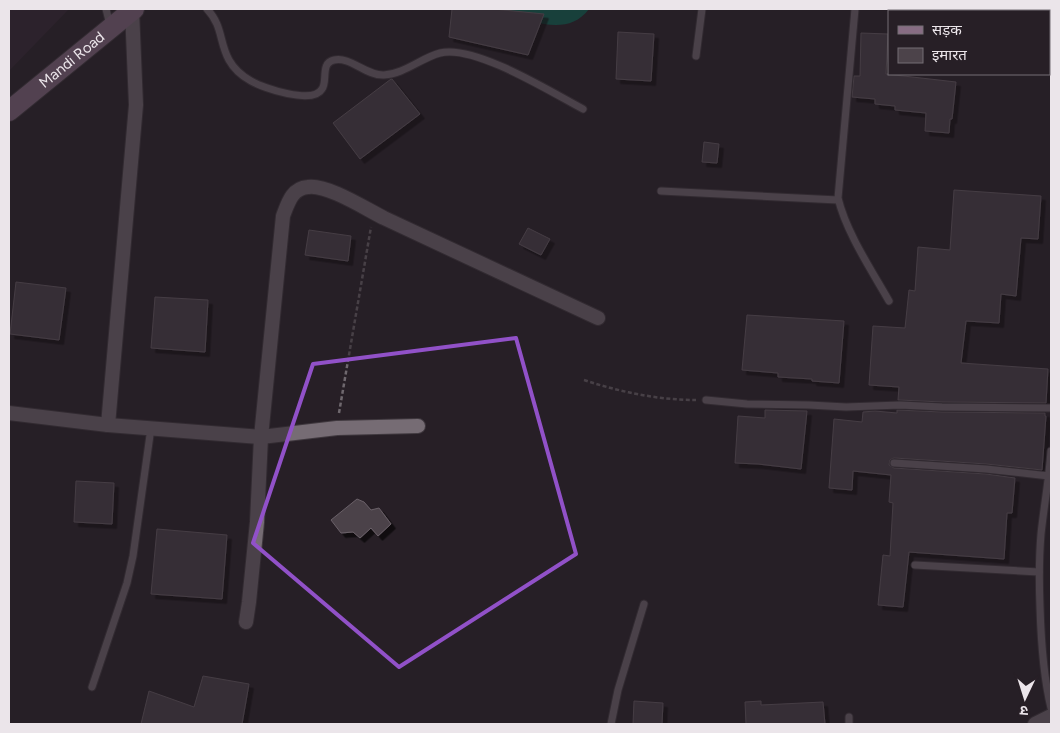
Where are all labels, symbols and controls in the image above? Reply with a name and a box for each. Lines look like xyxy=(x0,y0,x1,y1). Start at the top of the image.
legend xyxy=(888,10,1050,75)
text: सड़क xyxy=(932,21,962,39)
street label: Mandi Road xyxy=(35,28,108,92)
text: इमारत xyxy=(932,46,967,64)
north arrow xyxy=(1000,673,1050,723)
text: उ xyxy=(1019,702,1029,719)

